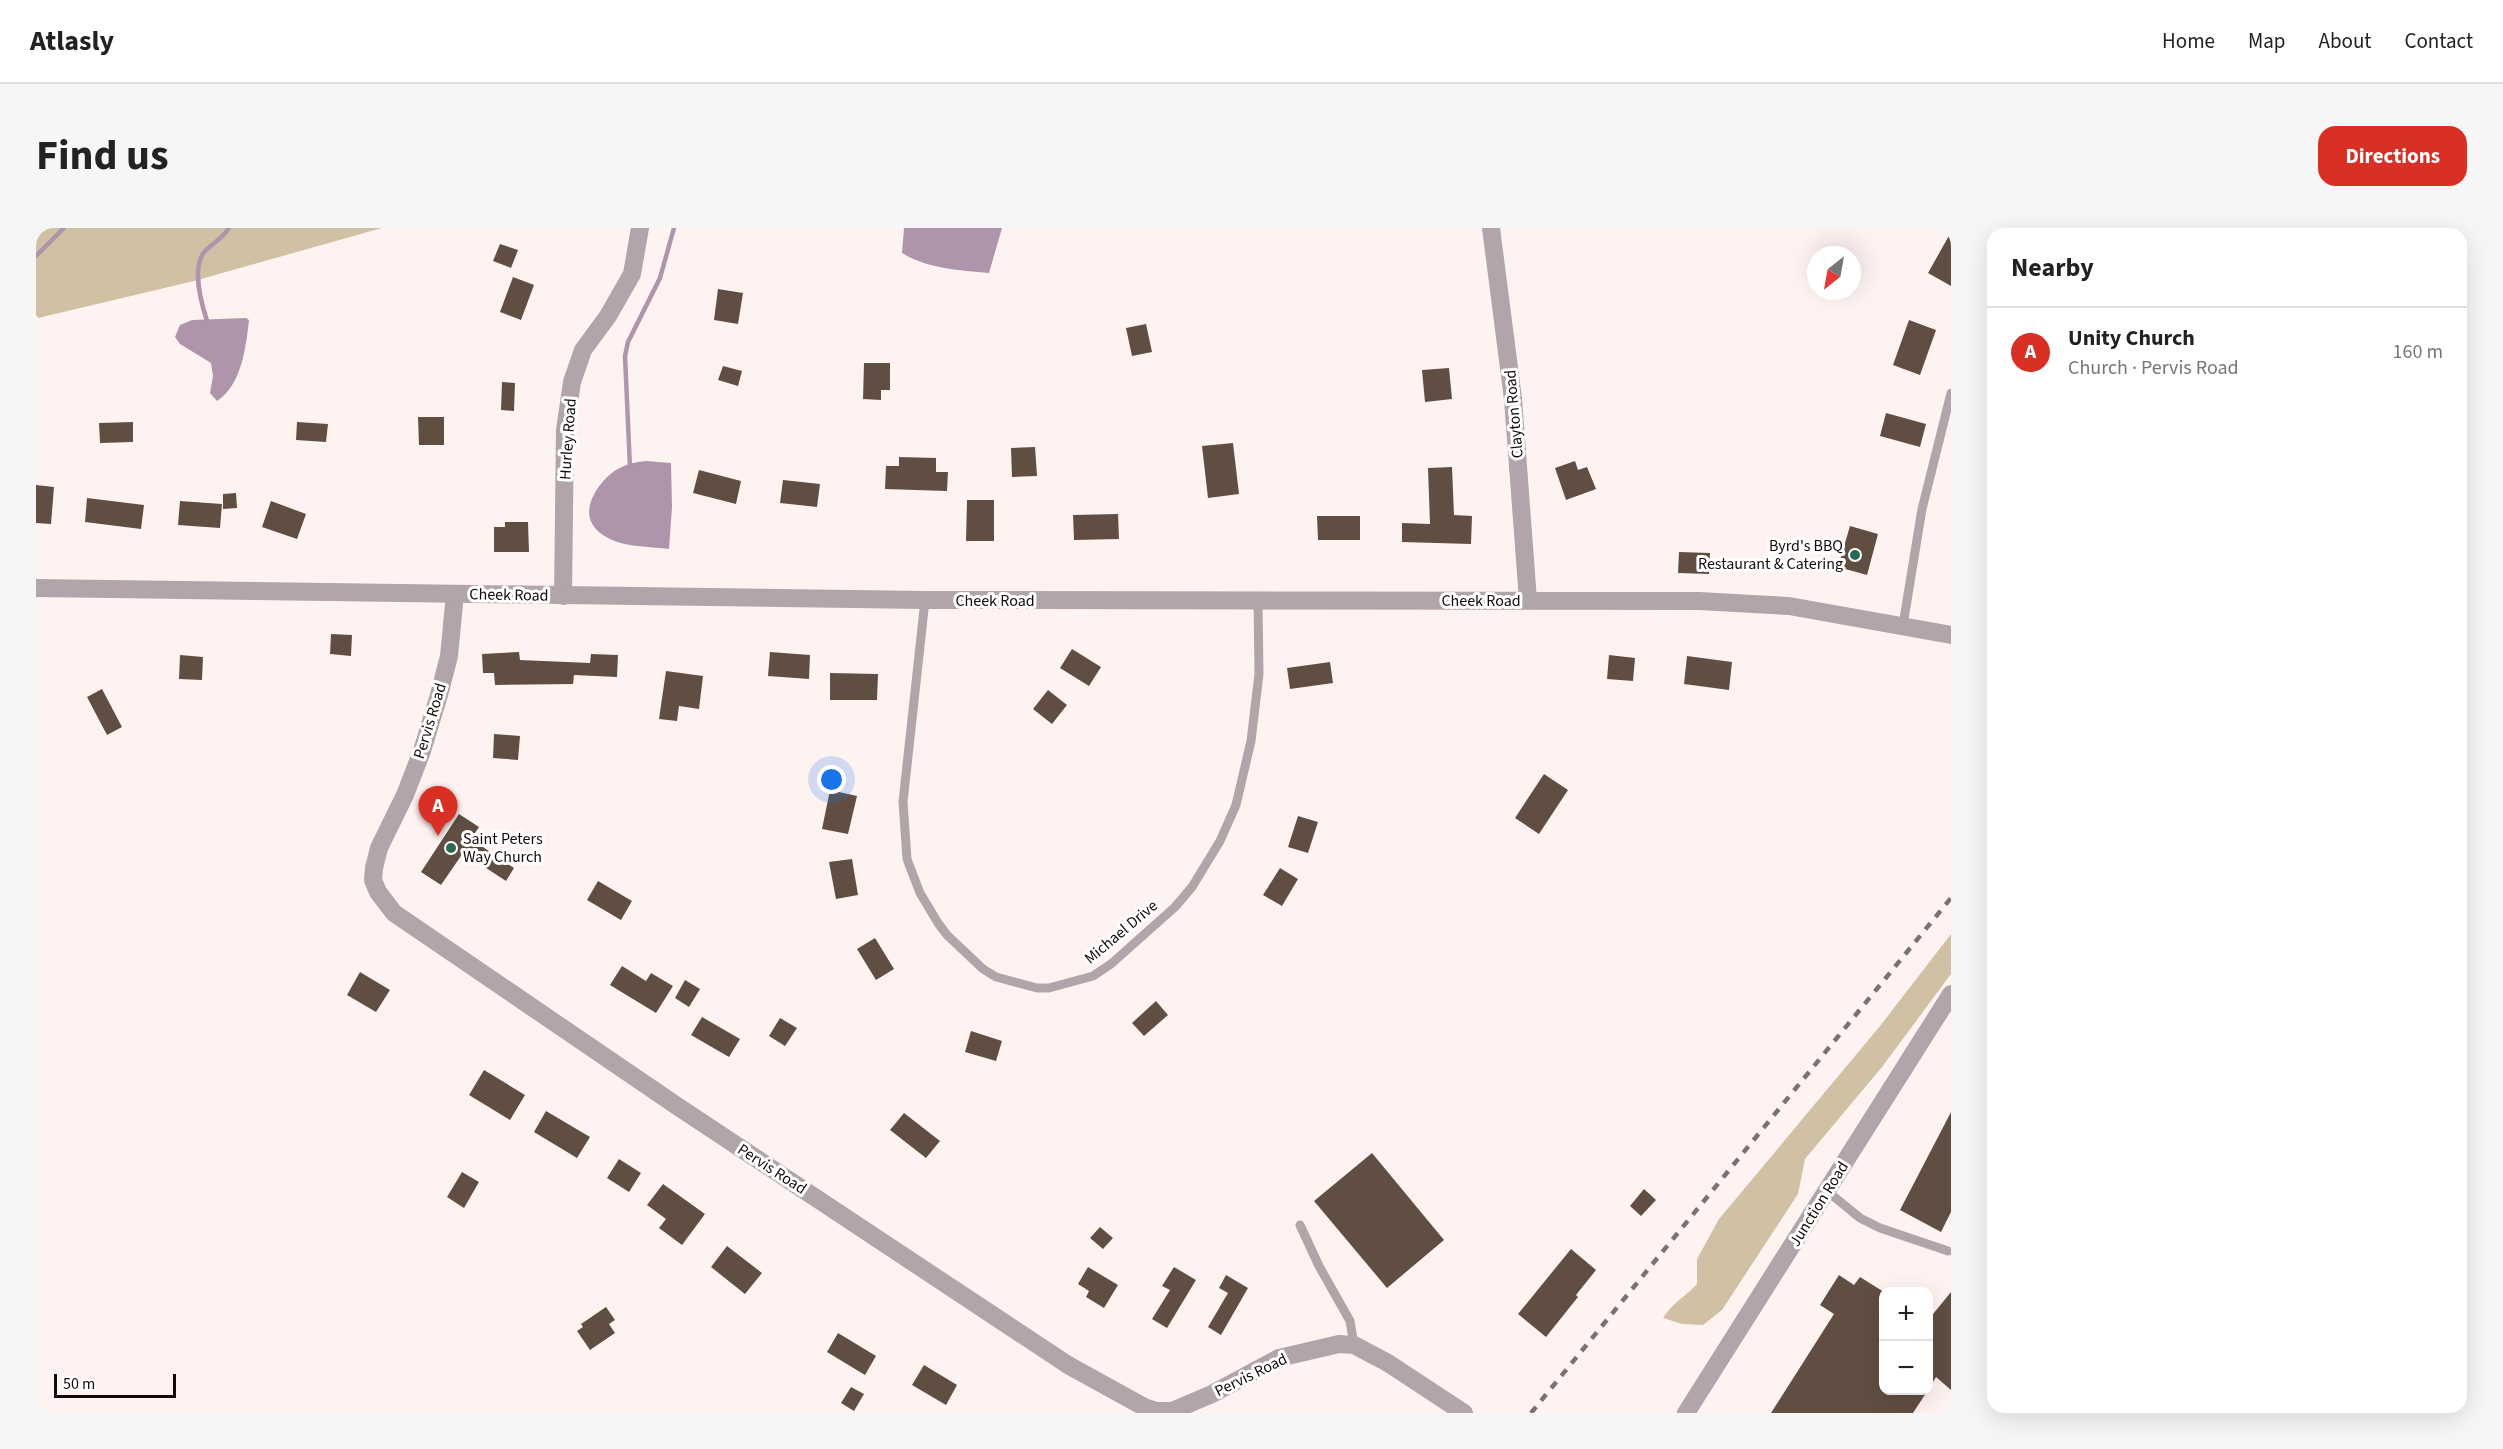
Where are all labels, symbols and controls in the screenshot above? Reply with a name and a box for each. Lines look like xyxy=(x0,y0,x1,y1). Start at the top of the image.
text: Atlasly xyxy=(30,21,114,61)
text: Home xyxy=(2162,26,2215,56)
text: Map xyxy=(2248,26,2286,56)
text: About xyxy=(2319,26,2371,56)
text: Contact xyxy=(2404,26,2473,56)
text: Find us xyxy=(36,126,169,186)
button: Directions xyxy=(2318,126,2467,186)
north arrow xyxy=(1807,246,1861,300)
text: Nearby xyxy=(2011,249,2094,286)
text: Unity Church xyxy=(2068,322,2195,354)
text: A xyxy=(2025,338,2036,366)
text: 160 m xyxy=(2393,338,2443,366)
text: Church · Pervis Road xyxy=(2068,354,2239,382)
street label: Clayton Road xyxy=(1499,369,1529,459)
street label: Hurley Road xyxy=(554,397,582,481)
place label: Byrd's BBQ Restaurant & Catering xyxy=(1698,535,1843,575)
marker: Byrd's BBQ Restaurant & Catering xyxy=(1848,548,1862,562)
street label: Cheek Road xyxy=(469,583,549,607)
street label: Cheek Road xyxy=(955,590,1035,612)
street label: Cheek Road xyxy=(1441,590,1521,612)
street label: Pervis Road xyxy=(408,680,452,762)
your location xyxy=(817,765,846,794)
pin: A xyxy=(418,786,458,836)
place label: Saint Peters Way Church xyxy=(463,828,543,868)
marker: Saint Peters Way Church xyxy=(444,841,458,855)
street label: Michael Drive xyxy=(1080,895,1162,969)
street label: Pervis Road xyxy=(733,1138,811,1200)
street label: Junction Road xyxy=(1784,1157,1854,1251)
map controls xyxy=(1879,1287,1933,1395)
button: + xyxy=(1879,1287,1933,1341)
button: − xyxy=(1879,1341,1933,1395)
street label: Pervis Road xyxy=(1211,1348,1291,1402)
scale bar xyxy=(54,1371,176,1398)
text: 50 m xyxy=(63,1373,95,1395)

